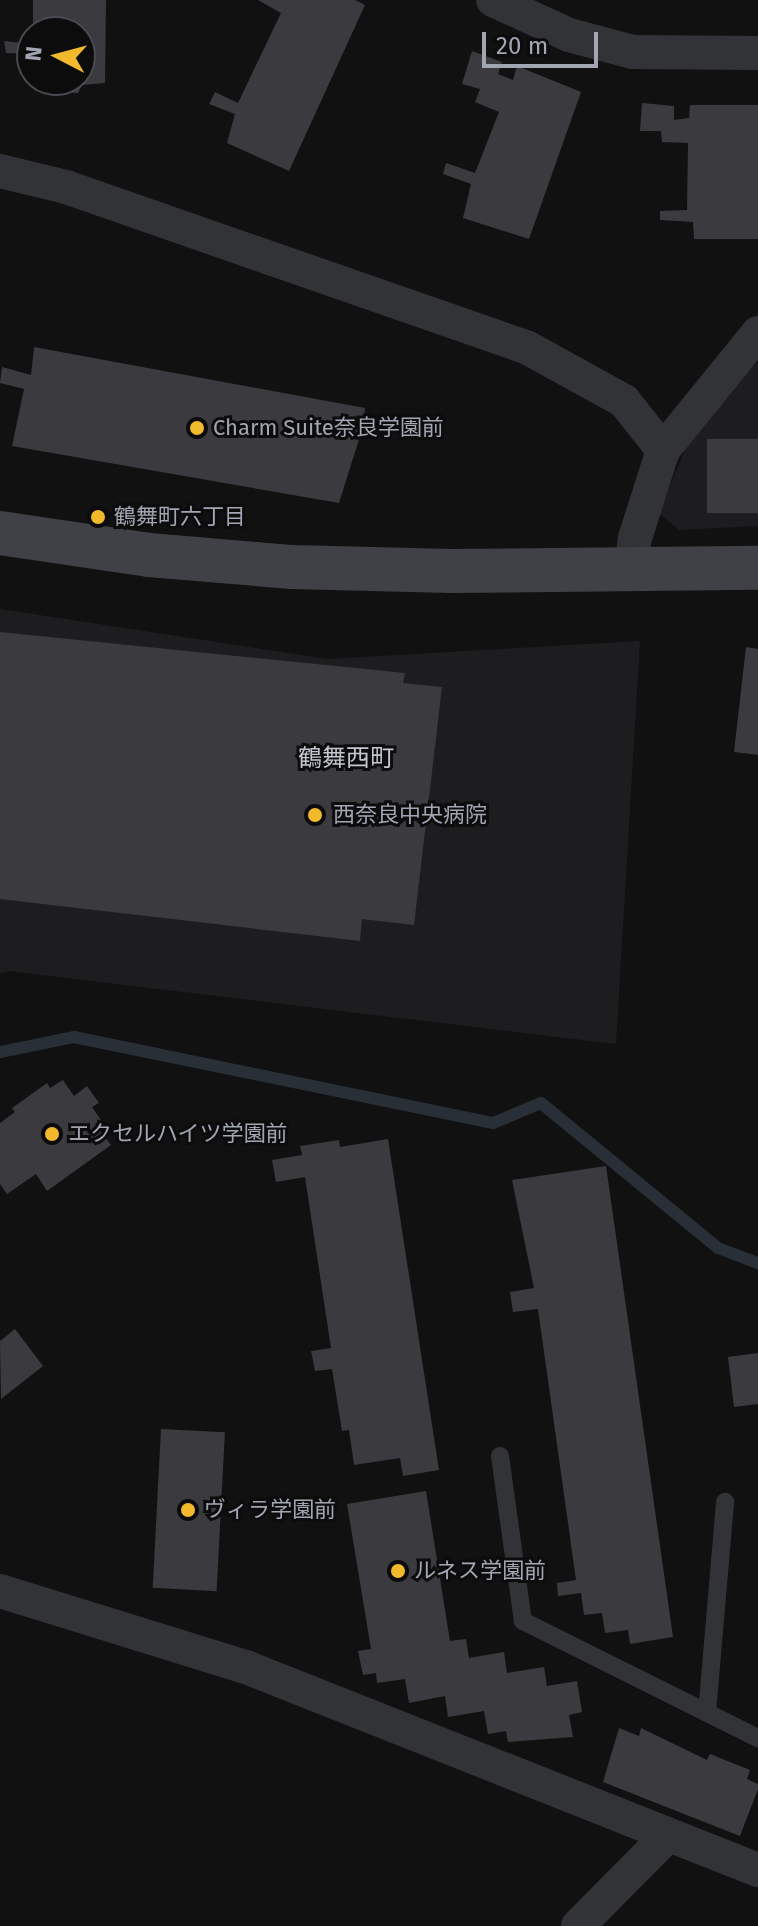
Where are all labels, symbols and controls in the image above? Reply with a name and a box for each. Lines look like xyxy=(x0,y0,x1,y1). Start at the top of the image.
north arrow xyxy=(16,16,96,96)
scale bar xyxy=(486,16,602,66)
text: 20 m xyxy=(496,32,548,60)
text: N xyxy=(19,45,48,62)
place label: Charm Suite奈良学園前 xyxy=(213,415,444,441)
marker: Charm Suite奈良学園前 xyxy=(188,419,206,437)
place label: 鶴舞町六丁目 xyxy=(114,504,246,530)
marker: 鶴舞町六丁目 xyxy=(89,508,107,526)
district label: 鶴舞西町 xyxy=(298,745,394,773)
place label: 西奈良中央病院 xyxy=(333,802,487,828)
marker: 西奈良中央病院 xyxy=(304,804,326,826)
place label: エクセルハイツ学園前 xyxy=(68,1121,288,1147)
marker: エクセルハイツ学園前 xyxy=(43,1125,61,1143)
place label: ヴィラ学園前 xyxy=(204,1497,336,1523)
marker: ヴィラ学園前 xyxy=(179,1501,197,1519)
place label: ルネス学園前 xyxy=(414,1558,546,1584)
marker: ルネス学園前 xyxy=(389,1562,407,1580)

